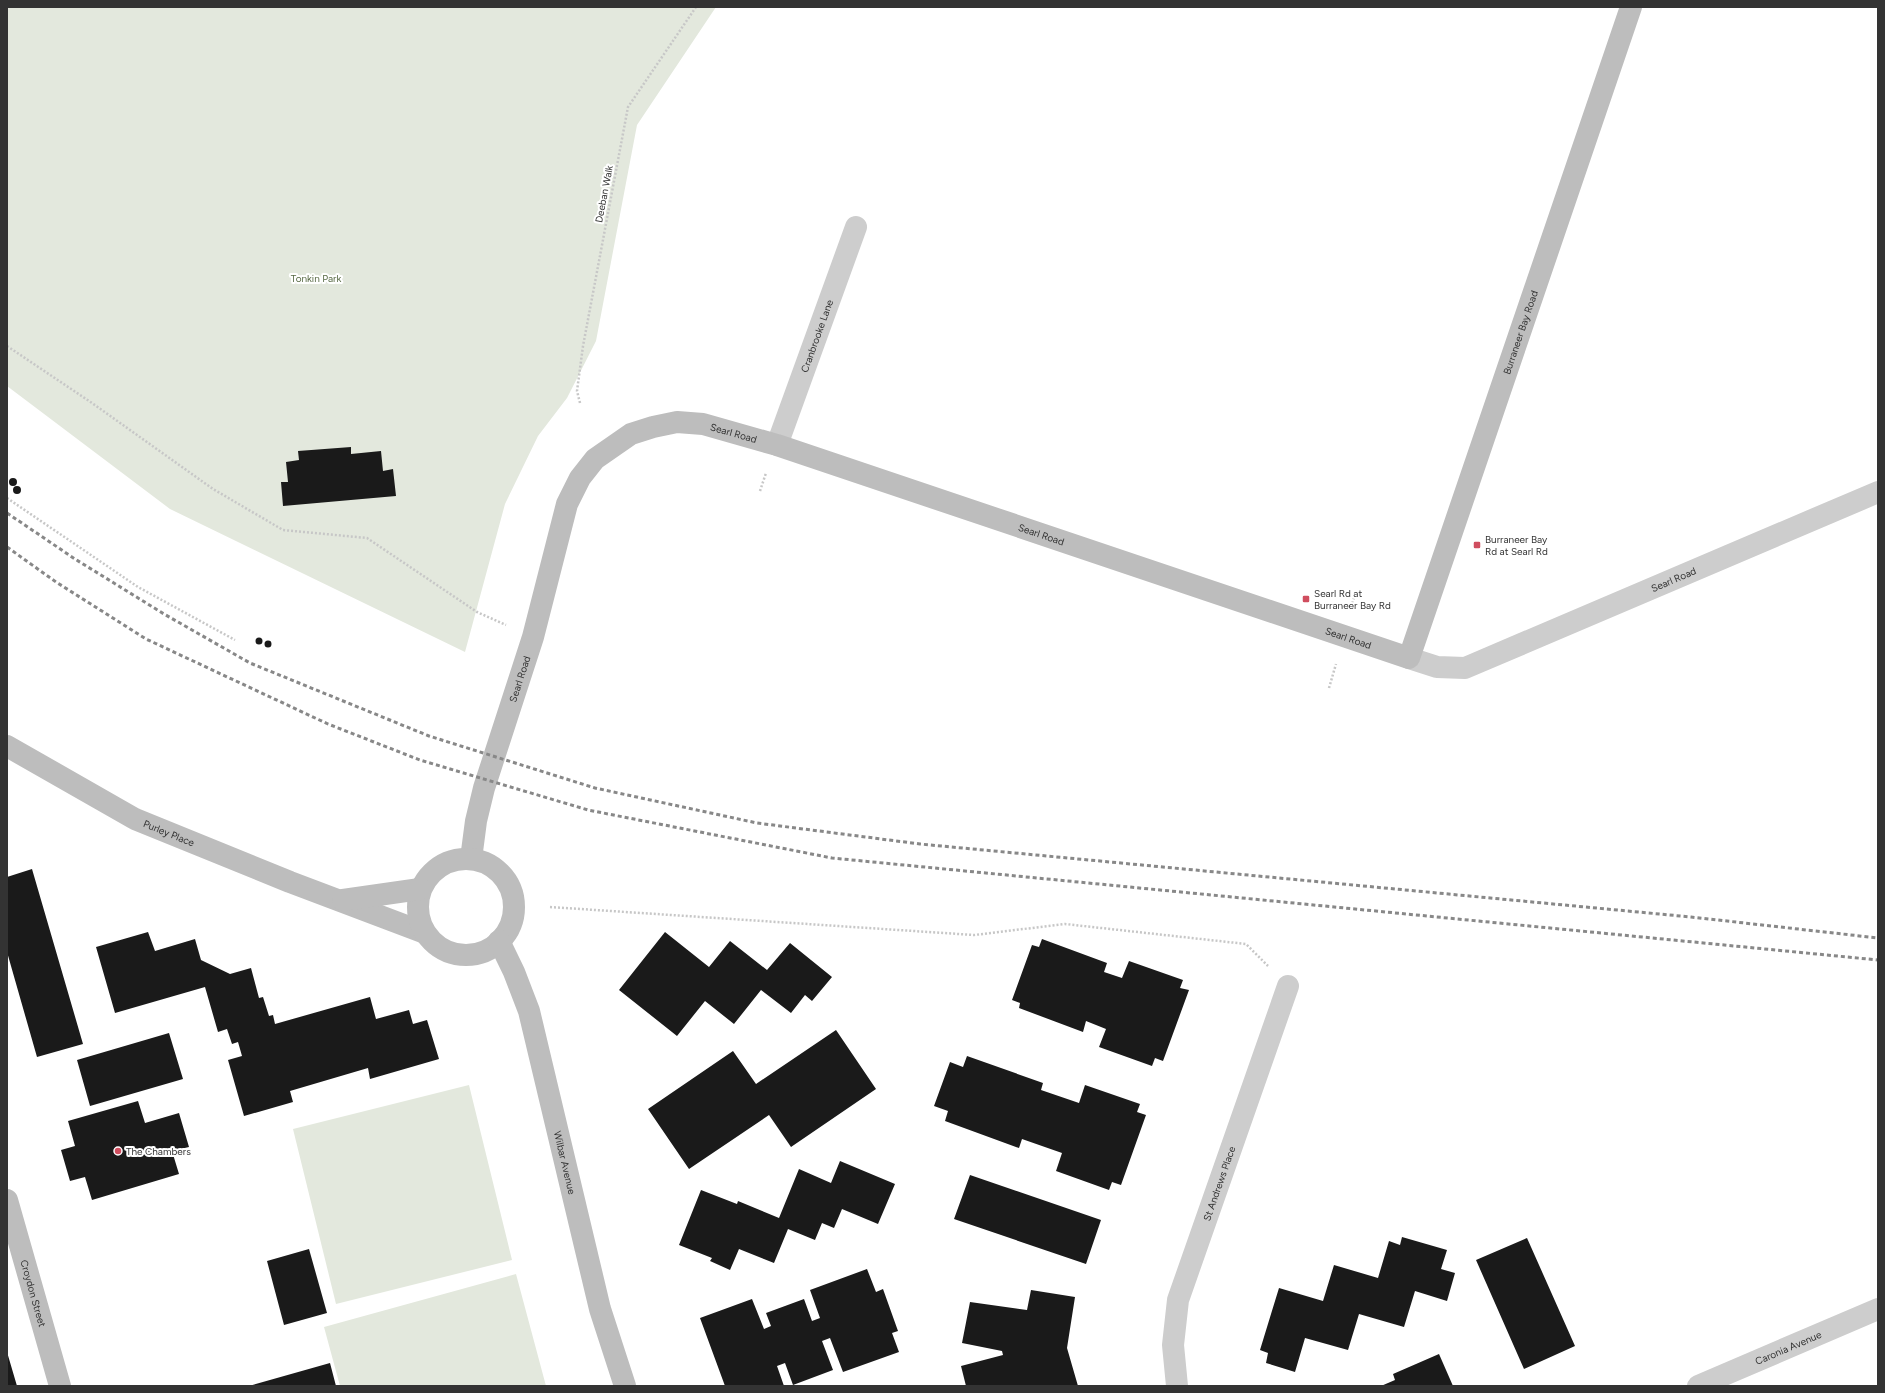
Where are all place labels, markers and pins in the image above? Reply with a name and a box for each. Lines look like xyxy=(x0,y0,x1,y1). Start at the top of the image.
place label: Burraneer Bay Rd at Searl Rd xyxy=(1485,533,1548,558)
marker: Burraneer Bay Rd at Searl Rd xyxy=(1472,540,1482,550)
place label: Searl Rd at Burraneer Bay Rd xyxy=(1314,587,1391,612)
marker: Searl Rd at Burraneer Bay Rd xyxy=(1301,594,1311,604)
place label: The Chambers xyxy=(126,1145,191,1158)
marker: The Chambers xyxy=(113,1146,123,1156)

